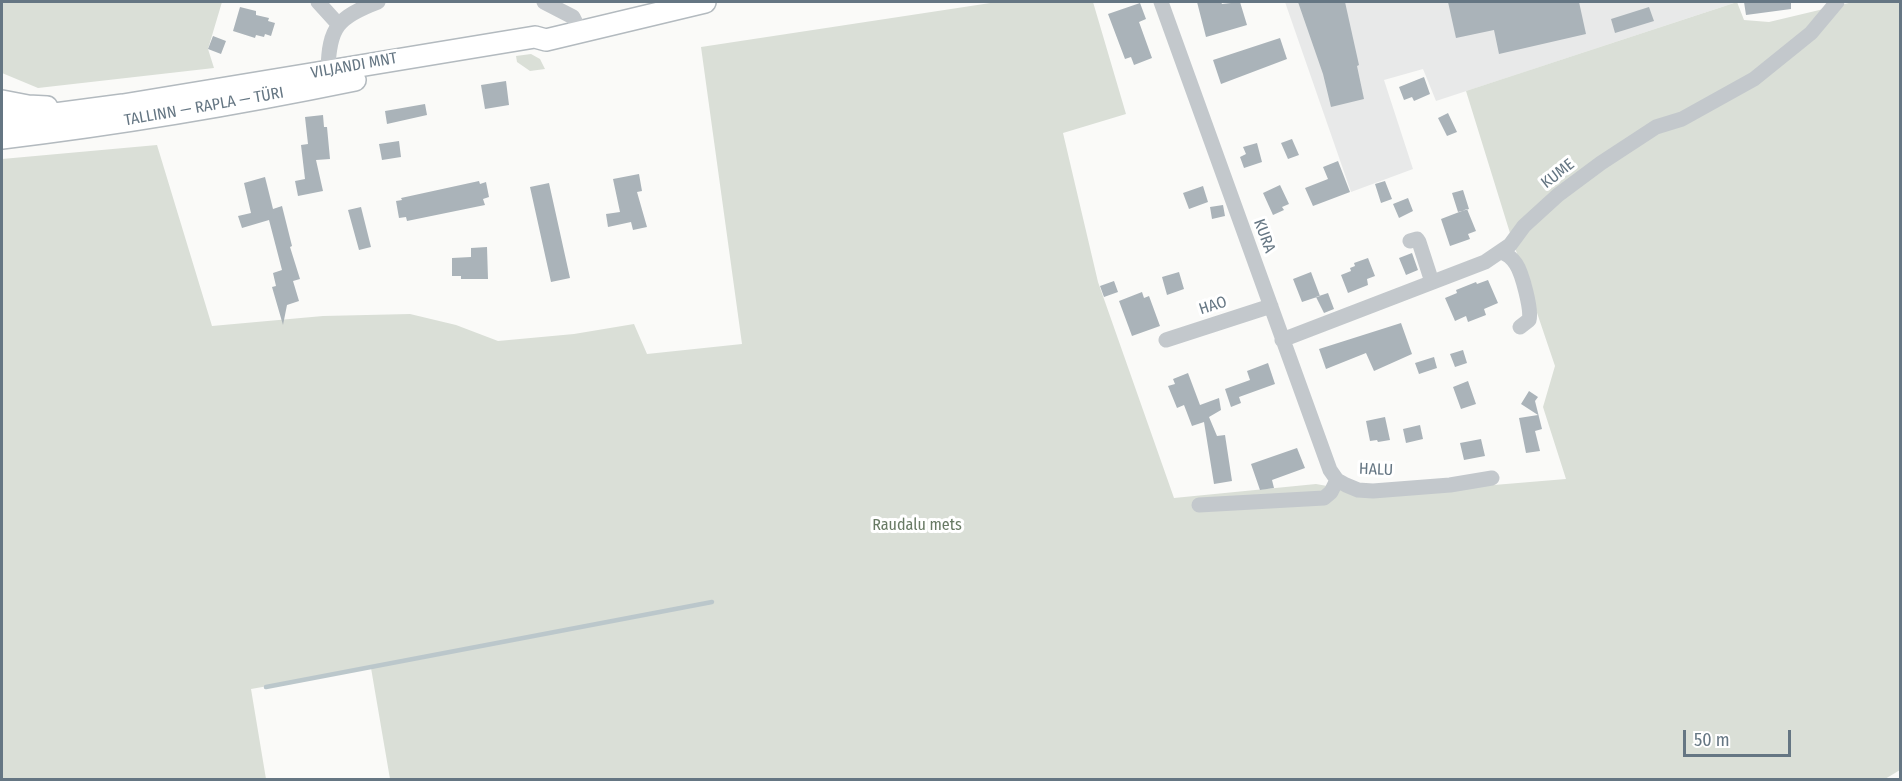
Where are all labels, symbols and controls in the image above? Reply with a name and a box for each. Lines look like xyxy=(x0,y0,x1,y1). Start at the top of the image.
street label: VILJANDI MNT xyxy=(309,49,399,83)
street label: TALLINN — RAPLA — TÜRI xyxy=(123,84,285,130)
street label: KUME xyxy=(1538,155,1578,193)
street label: KURA xyxy=(1249,216,1279,256)
street label: HAO xyxy=(1197,293,1229,319)
street label: HALU xyxy=(1359,460,1393,480)
park label: Raudalu mets xyxy=(872,516,962,536)
scale bar xyxy=(1686,718,1794,756)
text: 50 m xyxy=(1694,729,1730,751)

